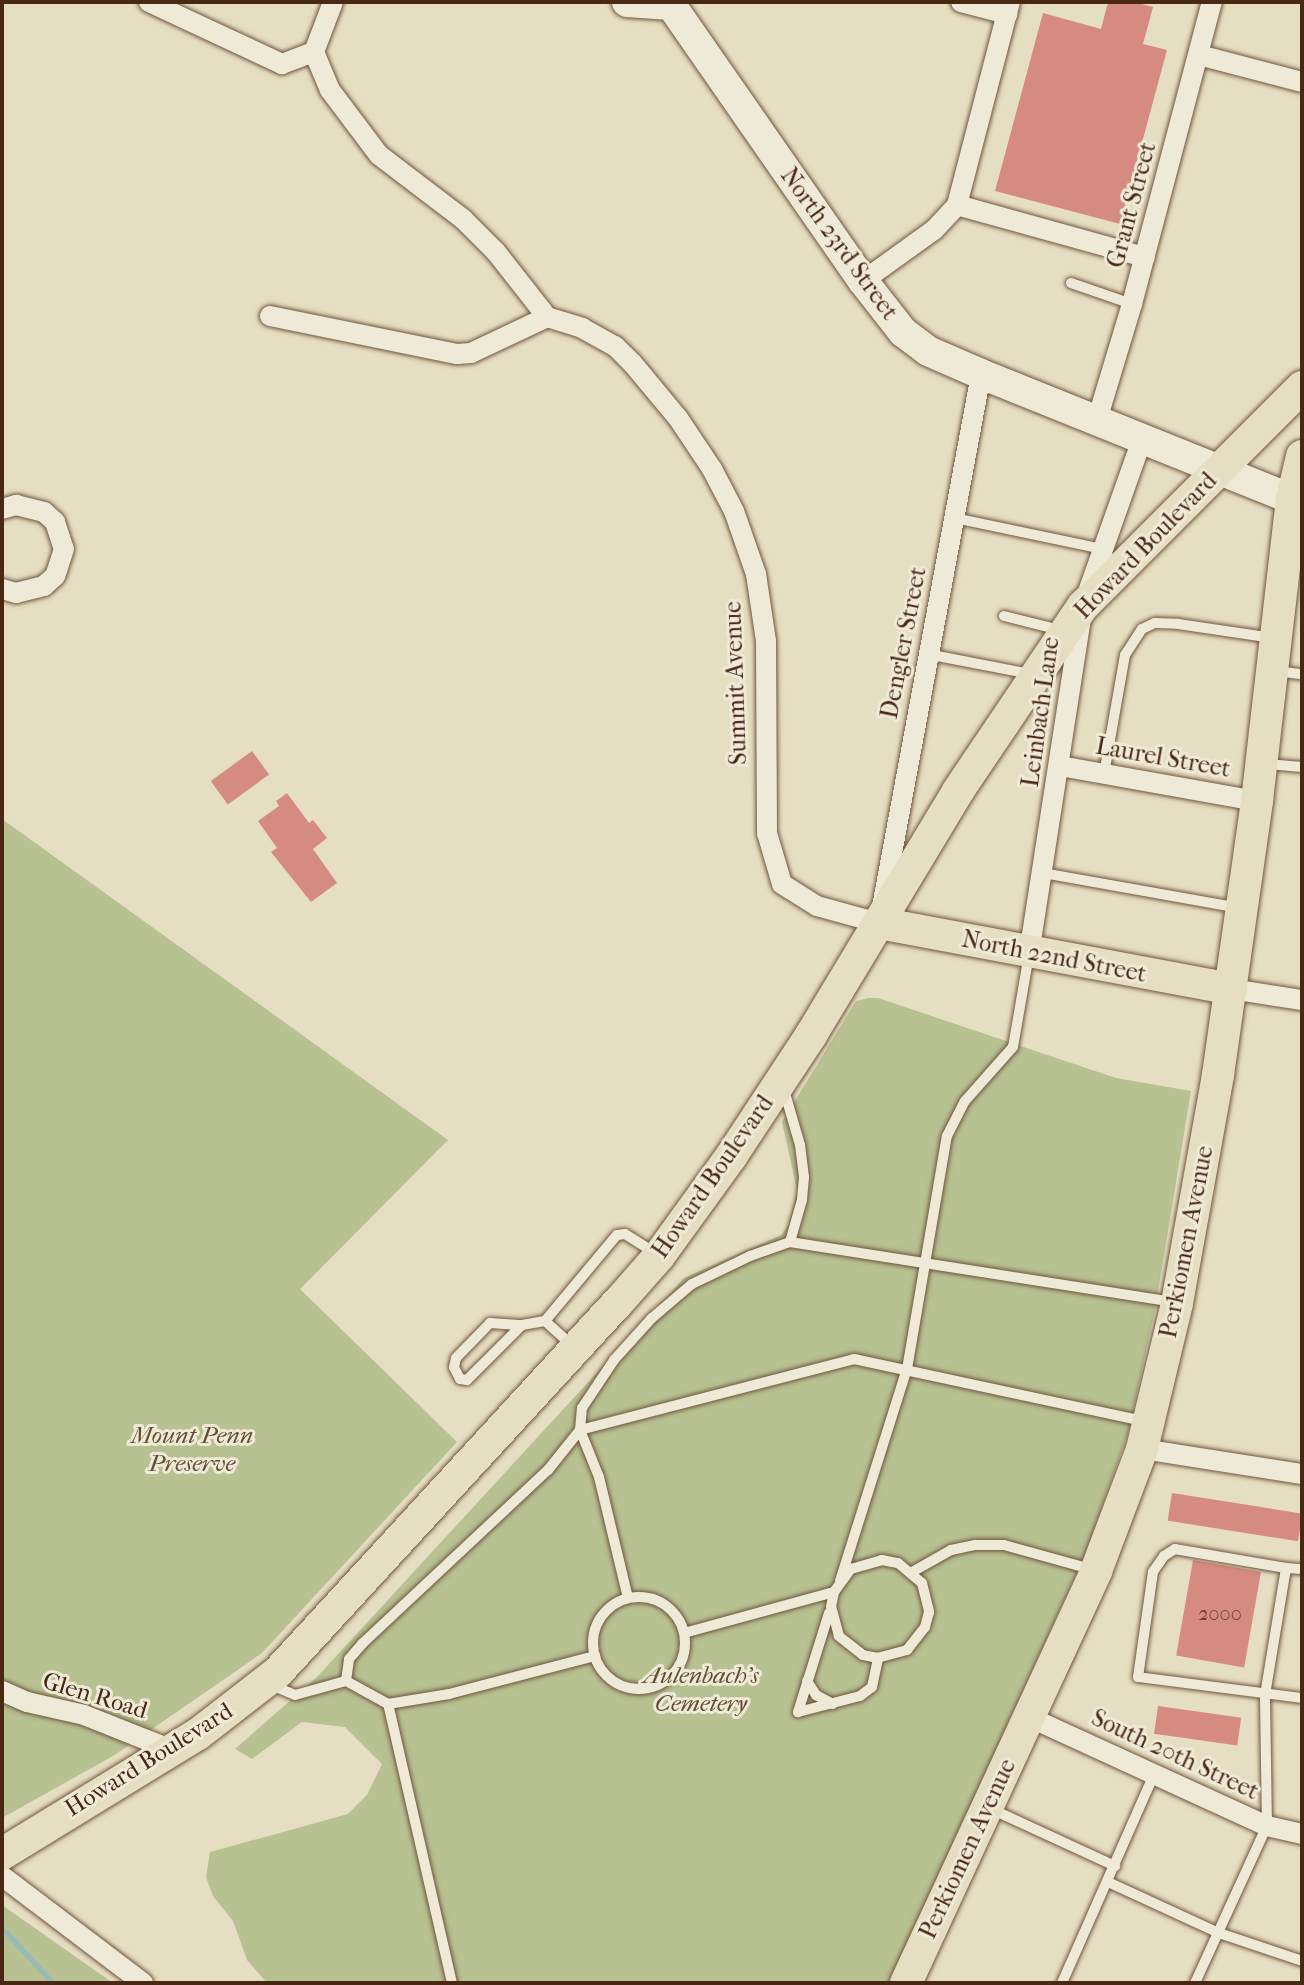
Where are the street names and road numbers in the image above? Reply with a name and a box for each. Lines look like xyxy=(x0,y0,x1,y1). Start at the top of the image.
street label: Grant Street xyxy=(1101,139,1163,271)
street label: North 23rd Street xyxy=(774,162,904,326)
street label: Howard Boulevard xyxy=(1069,467,1223,625)
street label: Dengler Street xyxy=(875,565,933,721)
street label: Summit Avenue xyxy=(719,601,753,765)
street label: Leinbach Lane xyxy=(1016,635,1066,789)
street label: Laurel Street xyxy=(1093,732,1233,784)
street label: North 22nd Street xyxy=(959,925,1149,989)
street label: Howard Boulevard xyxy=(646,1090,780,1264)
street label: Perkiomen Avenue xyxy=(1154,1143,1220,1341)
street label: Glen Road xyxy=(39,1666,151,1726)
street label: Howard Boulevard xyxy=(60,1697,238,1823)
street label: South 20th Street xyxy=(1087,1704,1263,1806)
street label: Perkiomen Avenue xyxy=(914,1754,1022,1944)

